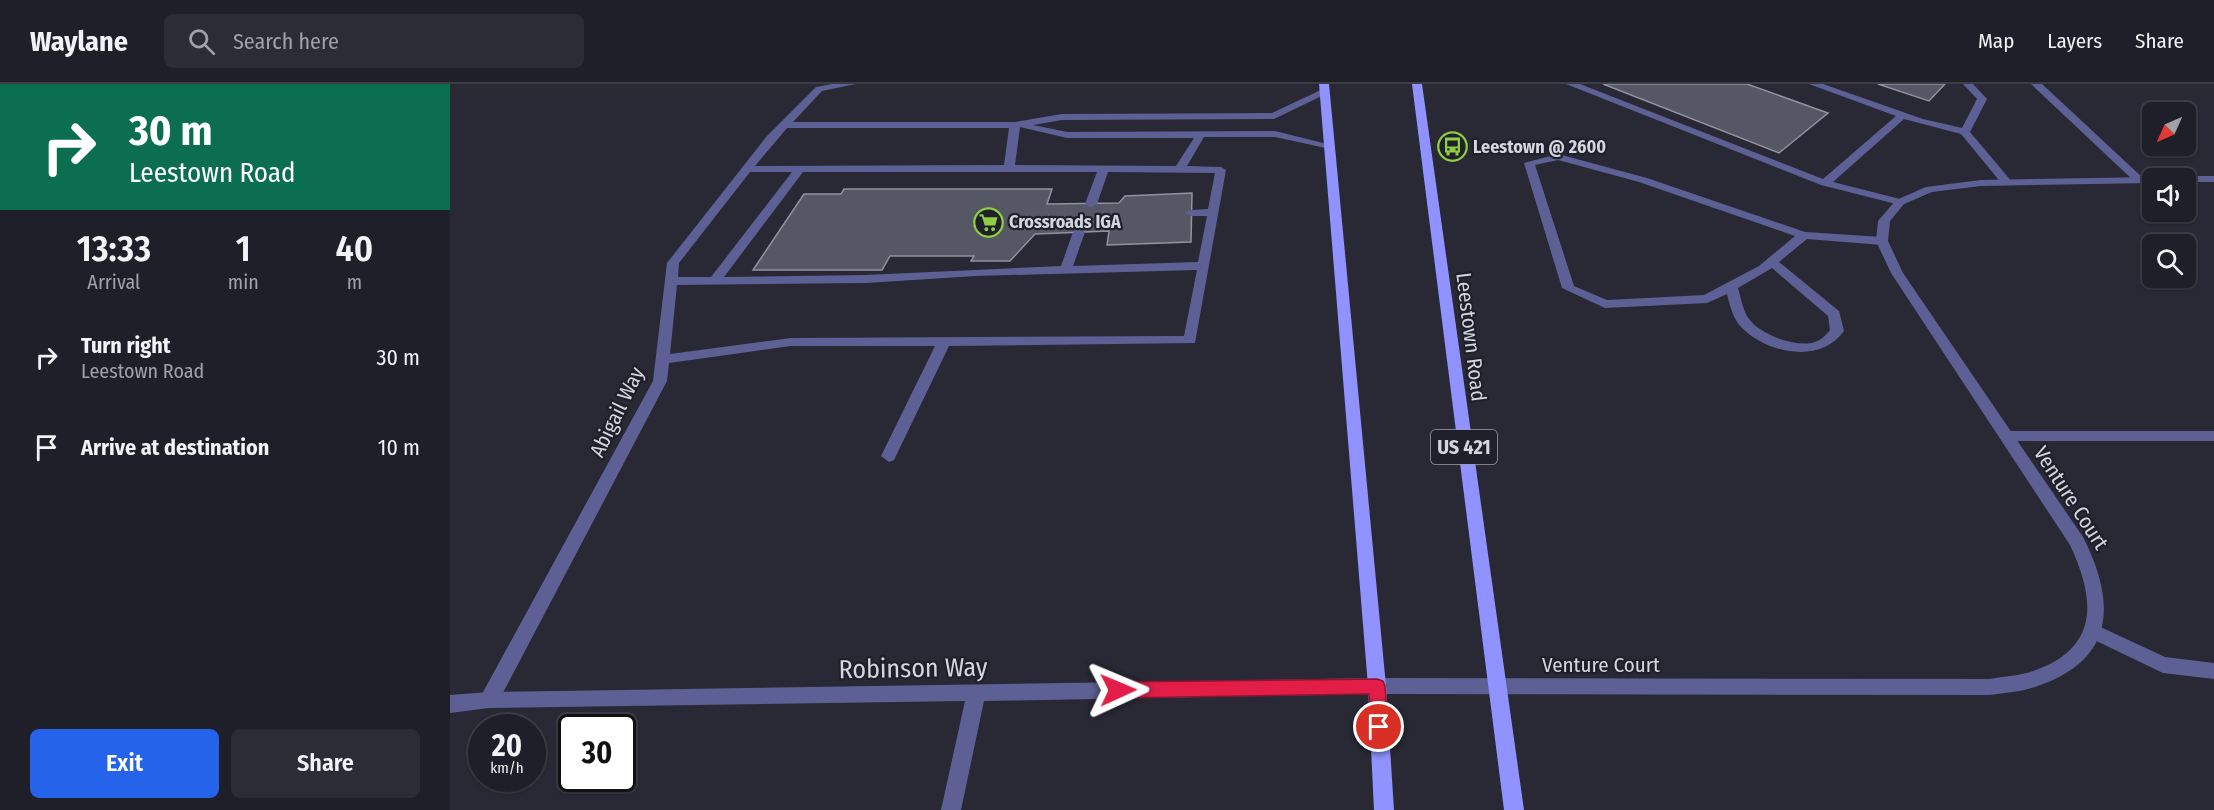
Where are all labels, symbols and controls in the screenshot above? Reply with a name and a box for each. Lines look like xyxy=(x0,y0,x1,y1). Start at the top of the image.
search box xyxy=(164,14,584,68)
text: Waylane xyxy=(30,25,128,58)
icon: search xyxy=(185,25,218,58)
text: Search here xyxy=(233,28,339,55)
text: Map xyxy=(1978,28,2014,54)
text: Layers xyxy=(2047,28,2102,54)
text: Share xyxy=(2135,28,2184,54)
north arrow xyxy=(2142,102,2196,156)
map controls xyxy=(2142,102,2196,288)
text: 30 m xyxy=(129,106,213,156)
icon: right xyxy=(30,108,108,186)
bus stop icon: Leestown @ 2600 xyxy=(1436,131,1468,163)
place label: Leestown @ 2600 xyxy=(1473,136,1606,158)
text: Leestown Road xyxy=(129,157,295,189)
button: sound xyxy=(2142,168,2196,222)
supermarket icon: Crossroads IGA xyxy=(972,206,1004,238)
place label: Crossroads IGA xyxy=(1009,211,1121,233)
text: 13:33 xyxy=(77,227,151,271)
text: 1 xyxy=(236,227,251,271)
text: 40 xyxy=(336,227,373,271)
button: search xyxy=(2142,234,2196,288)
text: Arrival xyxy=(87,270,140,294)
text: min xyxy=(228,270,259,294)
text: m xyxy=(347,270,362,294)
street label: Leestown Road xyxy=(1450,271,1492,403)
text: Turn right xyxy=(81,332,170,359)
icon: right xyxy=(30,341,63,374)
text: 30 m xyxy=(377,344,420,371)
text: Leestown Road xyxy=(81,359,204,383)
street label: Abigail Way xyxy=(584,362,650,462)
road number: US 421 xyxy=(1431,430,1497,464)
icon: arrive xyxy=(30,431,63,464)
text: Arrive at destination xyxy=(81,434,269,461)
text: 10 m xyxy=(378,434,420,461)
street label: Venture Court xyxy=(2028,441,2114,555)
street label: Robinson Way xyxy=(838,652,988,685)
street label: Venture Court xyxy=(1542,652,1660,678)
position arrow xyxy=(1086,658,1150,722)
pin xyxy=(1353,701,1404,752)
icon: arrive xyxy=(1362,710,1395,743)
speed limit sign: 30 xyxy=(558,714,636,792)
text: 20 xyxy=(492,728,522,764)
button: Exit xyxy=(30,729,219,798)
button: Share xyxy=(231,729,420,798)
text: km/h xyxy=(490,759,524,777)

